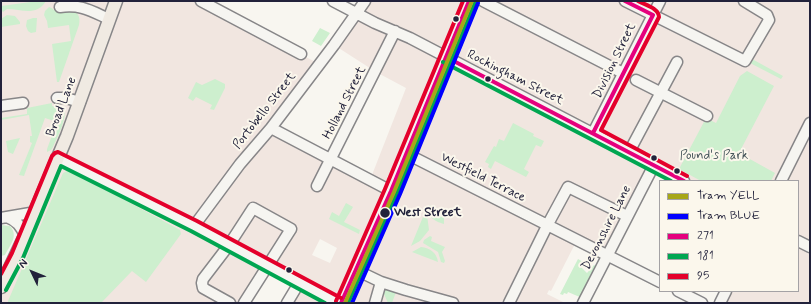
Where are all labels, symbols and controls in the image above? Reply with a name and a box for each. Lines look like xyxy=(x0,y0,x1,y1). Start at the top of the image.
unlabelled marker xyxy=(451,14,461,24)
street label: Division Street xyxy=(590,21,640,101)
street label: Rockingham Street xyxy=(464,47,566,109)
street label: Holland Street xyxy=(320,64,370,142)
street label: Portobello Street xyxy=(230,69,300,153)
unlabelled marker xyxy=(483,74,493,84)
street label: Broad Lane xyxy=(43,75,81,139)
park label: Pound's Park xyxy=(680,148,748,164)
street label: Westfield Terrace xyxy=(438,150,528,206)
unlabelled marker xyxy=(649,153,659,163)
unlabelled marker xyxy=(672,166,682,176)
legend xyxy=(659,180,799,292)
street label: Devonshire Lane xyxy=(579,183,635,273)
text: Tram YELL xyxy=(697,188,759,204)
place label: West Street xyxy=(394,205,461,221)
marker: West Street xyxy=(378,206,392,220)
text: Tram BLUE xyxy=(697,208,760,224)
text: 271 xyxy=(697,228,714,244)
text: 181 xyxy=(697,248,714,264)
north arrow xyxy=(12,252,52,292)
text: N xyxy=(16,256,31,271)
unlabelled marker xyxy=(284,265,294,275)
text: 95 xyxy=(697,268,709,284)

